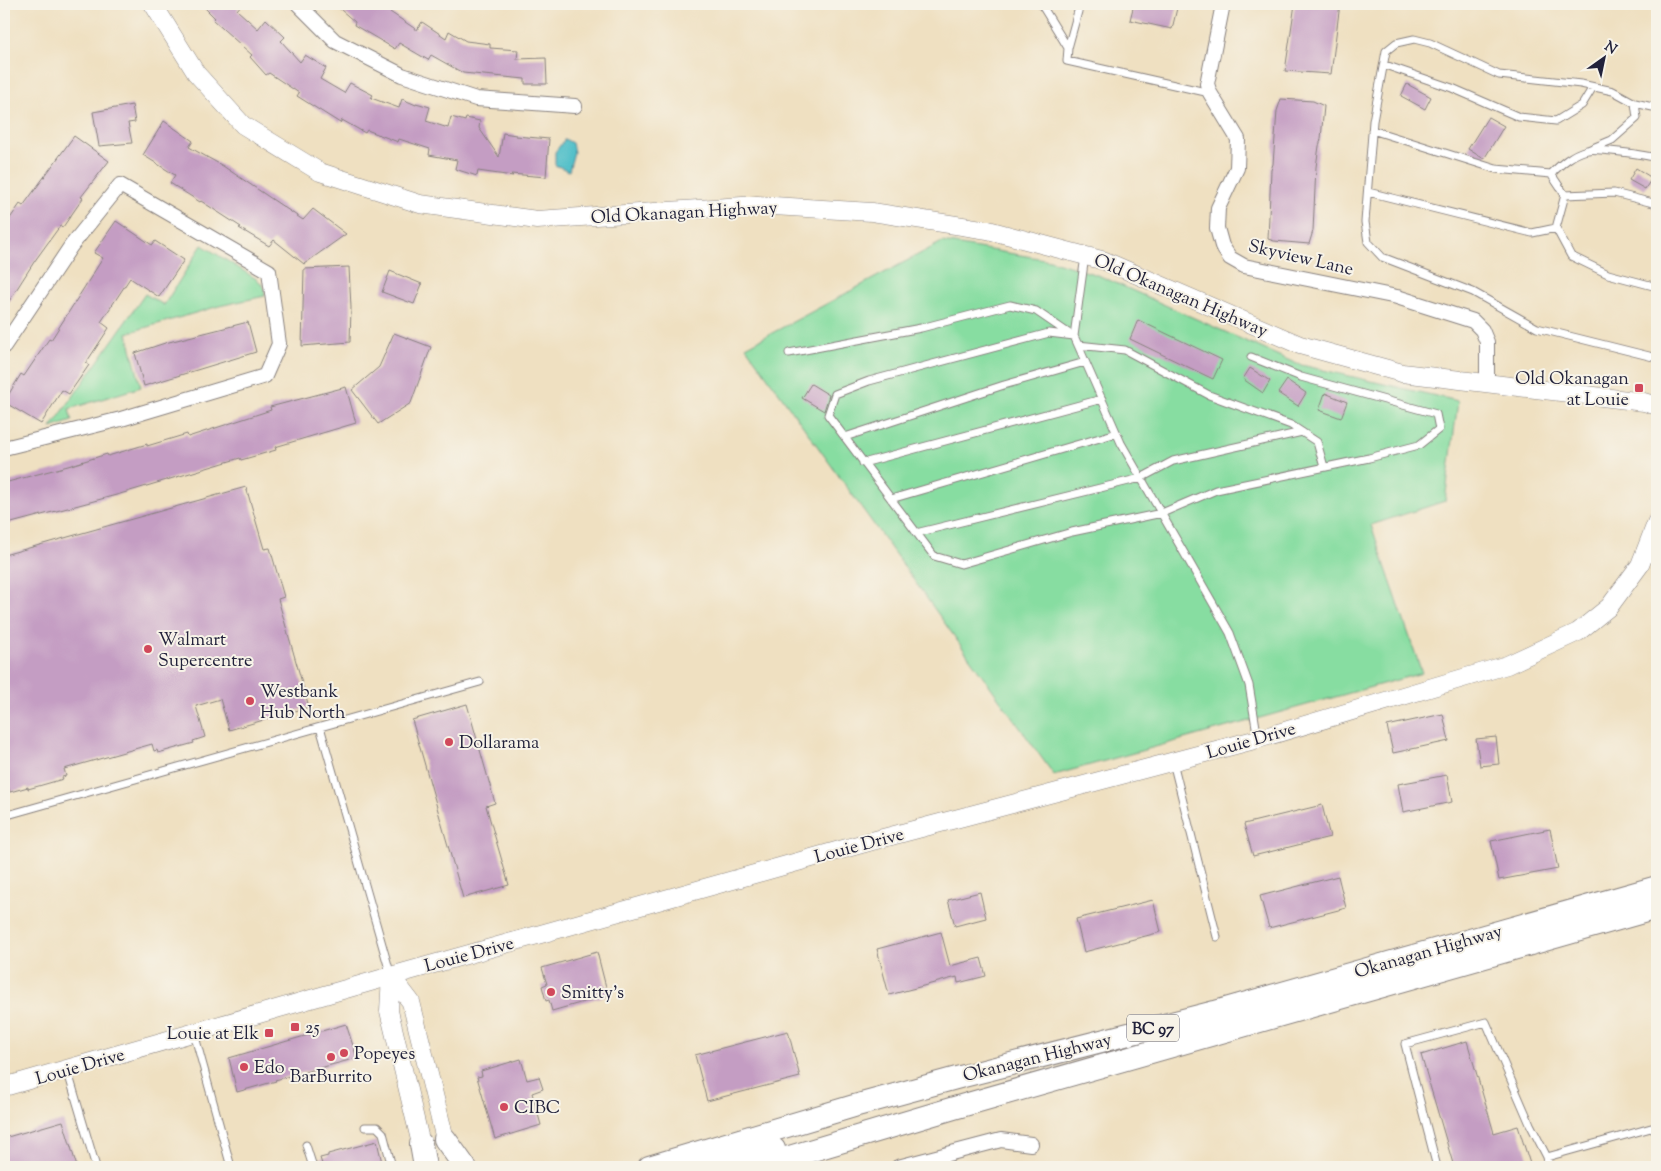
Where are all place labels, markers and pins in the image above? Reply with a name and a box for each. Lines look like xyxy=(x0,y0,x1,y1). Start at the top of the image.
place label: Old Okanagan at Louie xyxy=(1515,367,1629,414)
marker: Old Okanagan at Louie xyxy=(1633,382,1645,394)
place label: Walmart Supercentre xyxy=(158,628,253,675)
marker: Walmart Supercentre xyxy=(142,643,154,655)
place label: Westbank Hub North xyxy=(260,680,346,727)
marker: Westbank Hub North xyxy=(244,695,256,707)
place label: Dollarama xyxy=(459,731,539,757)
marker: Dollarama xyxy=(443,736,455,748)
place label: Smitty's xyxy=(561,981,624,1007)
marker: Smitty's xyxy=(545,986,557,998)
place label: 25 xyxy=(305,1016,320,1042)
marker: 25 xyxy=(289,1021,301,1033)
place label: Louie at Elk xyxy=(167,1022,259,1048)
marker: Louie at Elk xyxy=(263,1027,275,1039)
place label: Popeyes xyxy=(354,1042,415,1068)
marker: Popeyes xyxy=(338,1047,350,1059)
marker: BarBurrito xyxy=(325,1051,337,1063)
place label: Edo xyxy=(254,1056,285,1082)
marker: Edo xyxy=(238,1061,250,1073)
place label: BarBurrito xyxy=(290,1065,372,1091)
place label: CIBC xyxy=(514,1096,560,1122)
marker: CIBC xyxy=(498,1101,510,1113)

